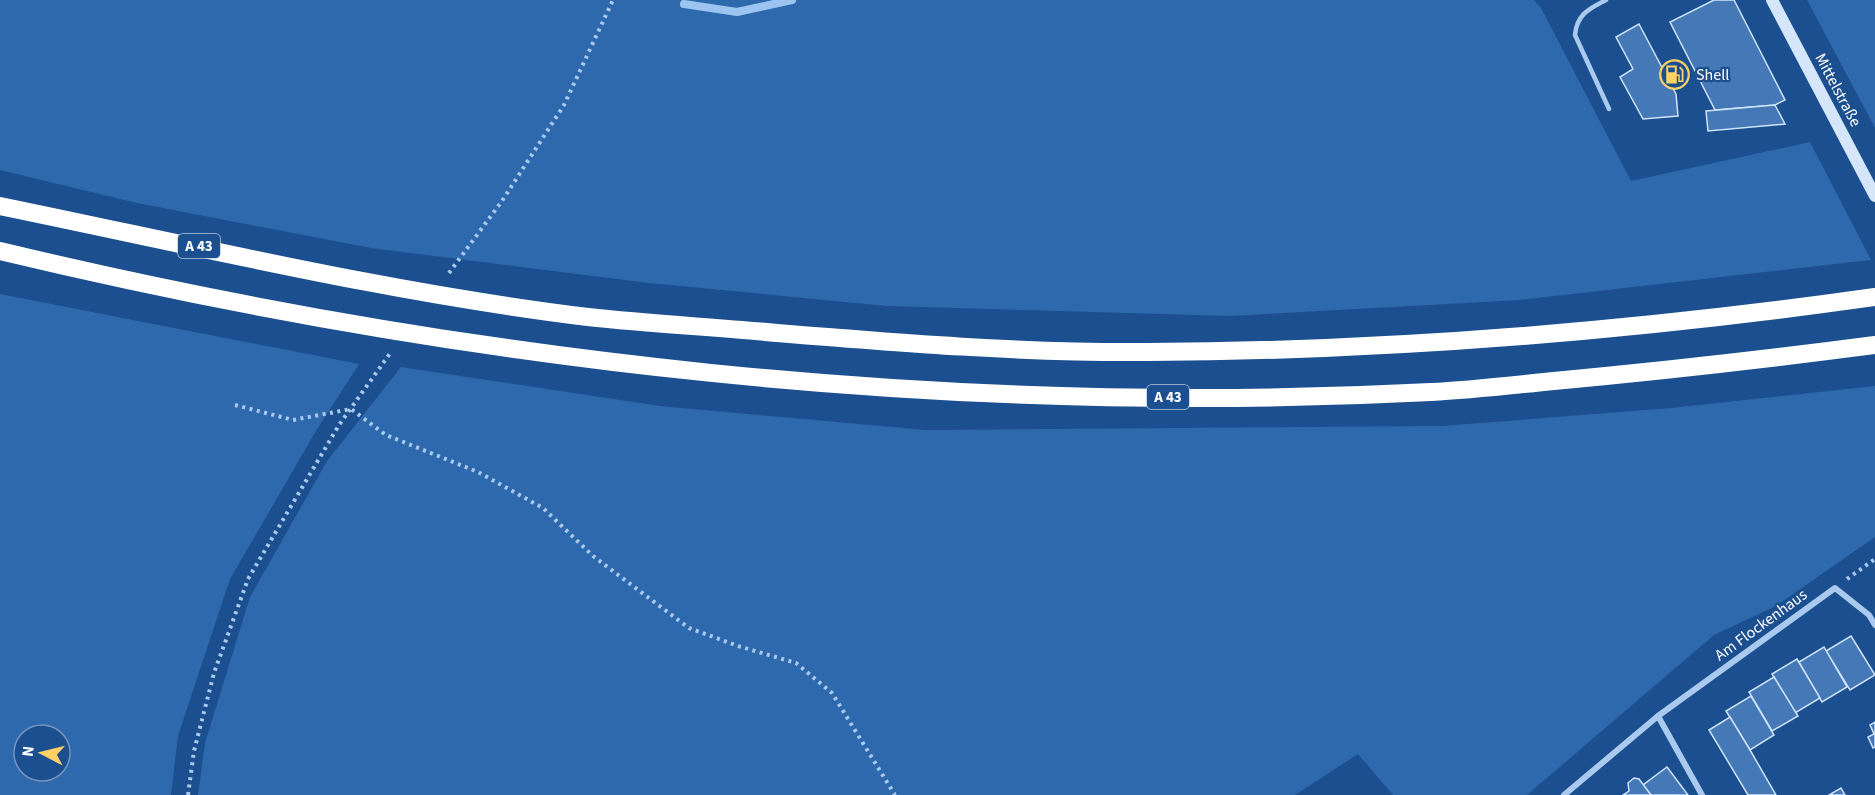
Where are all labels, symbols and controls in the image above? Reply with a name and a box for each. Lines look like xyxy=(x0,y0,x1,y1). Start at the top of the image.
street label: Mittelstraße xyxy=(1809,49,1867,131)
fuel station icon: Shell xyxy=(1659,59,1691,91)
place label: Shell xyxy=(1696,64,1729,86)
road number: A 43 xyxy=(178,234,220,258)
road number: A 43 xyxy=(1147,385,1189,409)
street label: Am Flockenhaus xyxy=(1710,584,1812,666)
north arrow xyxy=(12,723,72,783)
text: N xyxy=(17,745,40,758)

